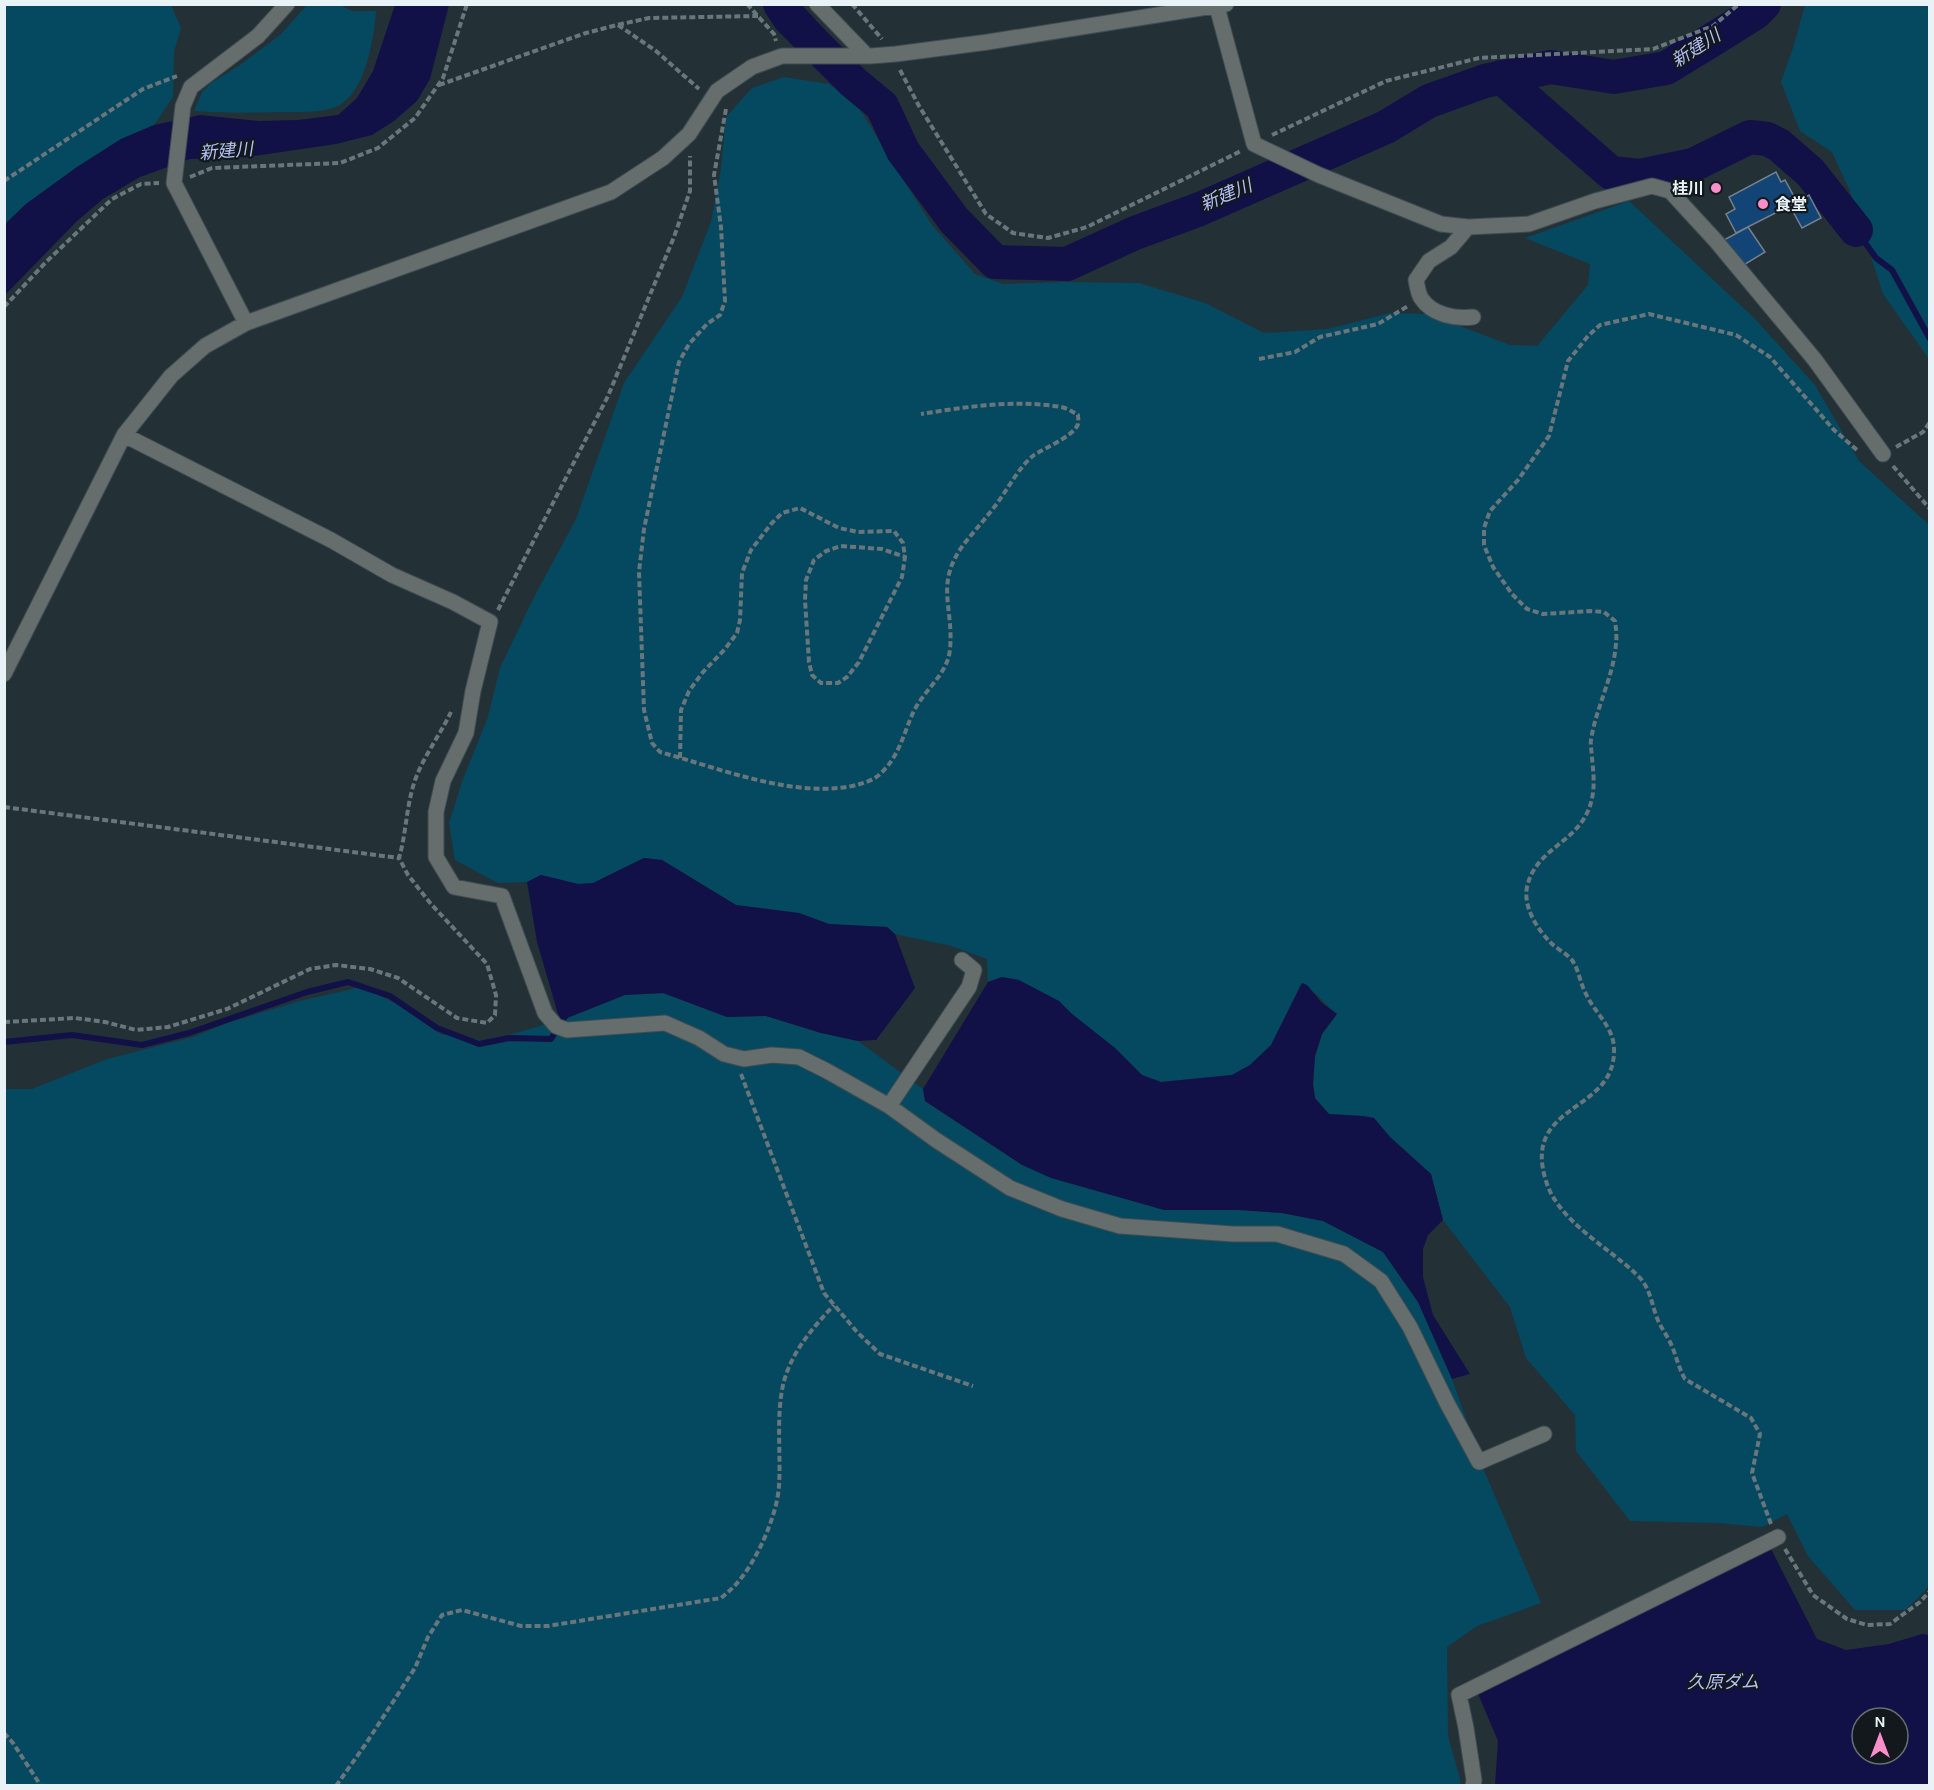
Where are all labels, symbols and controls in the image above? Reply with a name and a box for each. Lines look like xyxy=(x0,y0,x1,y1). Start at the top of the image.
water label: 新建川 xyxy=(1667,23,1726,72)
water label: 新建川 xyxy=(198,138,256,164)
water label: 新建川 xyxy=(1197,174,1257,216)
place label: 桂川 xyxy=(1672,179,1704,198)
marker: 桂川 xyxy=(1709,181,1723,195)
place label: 食堂 xyxy=(1775,195,1807,214)
marker: 食堂 xyxy=(1756,197,1770,211)
water label: 久原ダム xyxy=(1687,1671,1759,1693)
north arrow xyxy=(1850,1706,1910,1766)
text: N xyxy=(1874,1712,1886,1731)

